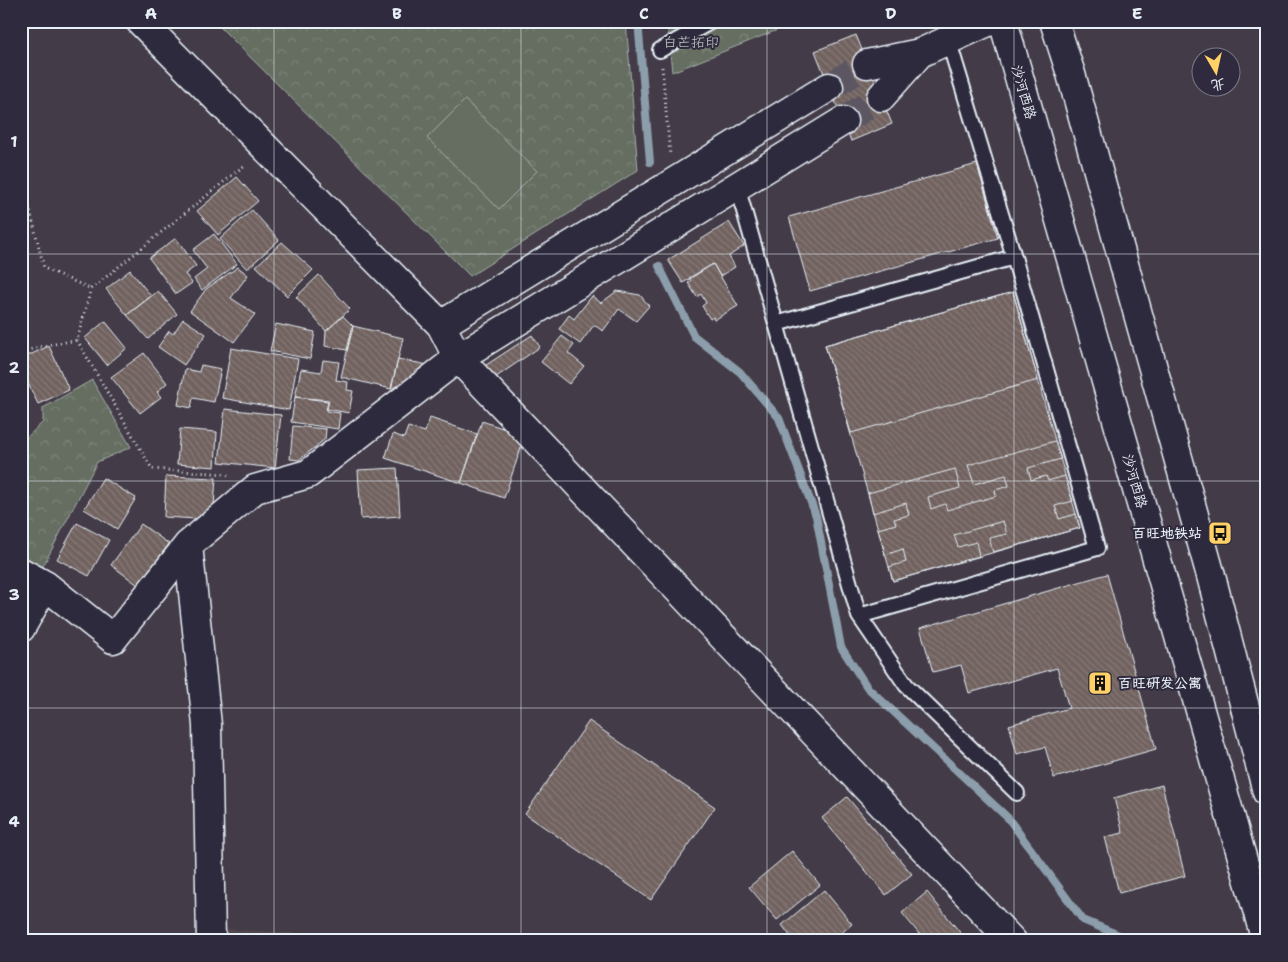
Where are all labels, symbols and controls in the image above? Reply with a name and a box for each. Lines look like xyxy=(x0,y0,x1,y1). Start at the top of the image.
text: A xyxy=(145,3,157,24)
text: B xyxy=(392,3,402,24)
text: C xyxy=(639,3,649,24)
text: D xyxy=(885,3,897,24)
text: E xyxy=(1132,3,1142,24)
park label: 白芒拓印 xyxy=(663,33,719,51)
north arrow xyxy=(1190,48,1240,98)
street label: 沙河西路 xyxy=(1008,63,1040,121)
text: 北 xyxy=(1210,75,1226,95)
text: 1 xyxy=(10,131,18,152)
text: 2 xyxy=(8,357,20,378)
street label: 沙河西路 xyxy=(1119,452,1151,510)
bus stop icon: 百旺地铁站 xyxy=(1207,520,1233,546)
place label: 百旺地铁站 xyxy=(1132,524,1202,542)
text: 3 xyxy=(8,584,20,605)
building icon: 百旺研发公寓 xyxy=(1087,670,1113,696)
place label: 百旺研发公寓 xyxy=(1118,674,1202,692)
text: 4 xyxy=(8,811,20,832)

